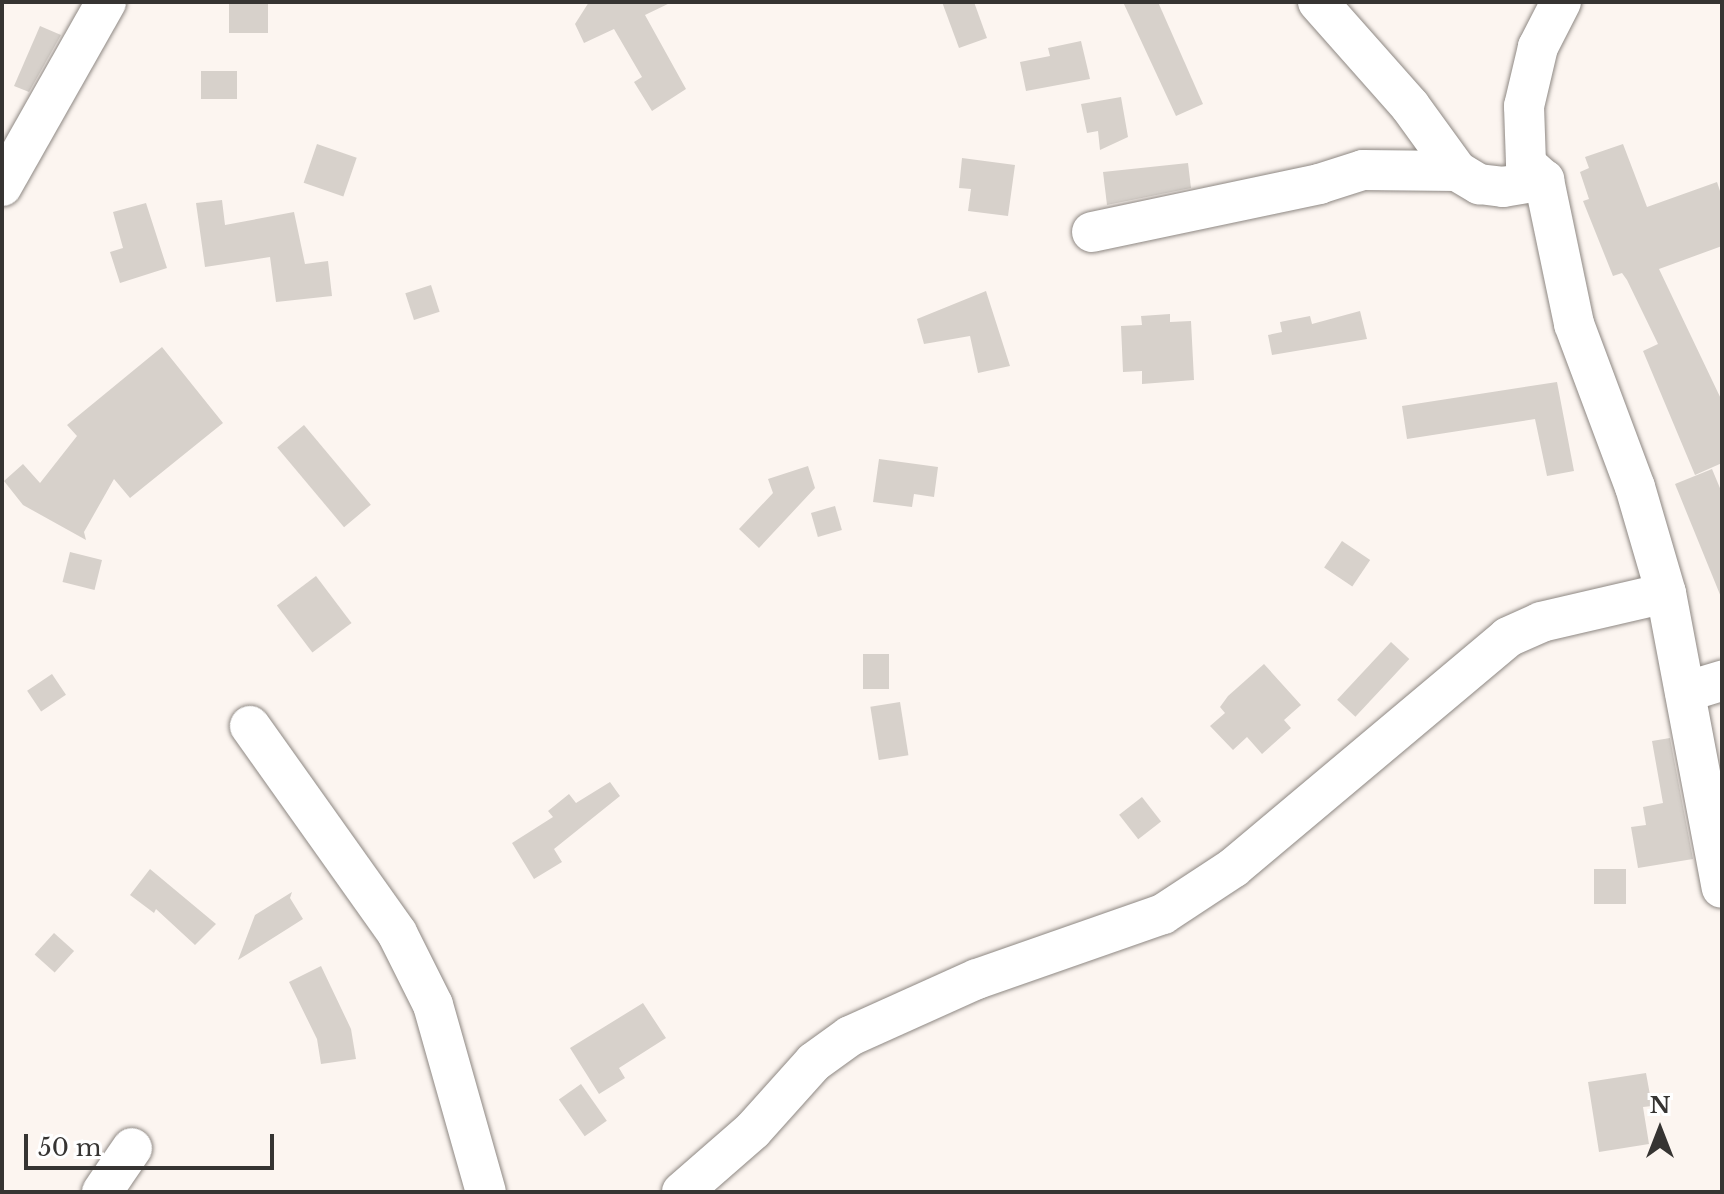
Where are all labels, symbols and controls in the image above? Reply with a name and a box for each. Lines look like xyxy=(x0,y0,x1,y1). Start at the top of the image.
north arrow xyxy=(1620,1090,1700,1170)
text: N xyxy=(1650,1092,1670,1119)
scale bar xyxy=(28,1118,278,1168)
text: 50 m xyxy=(38,1133,101,1162)

